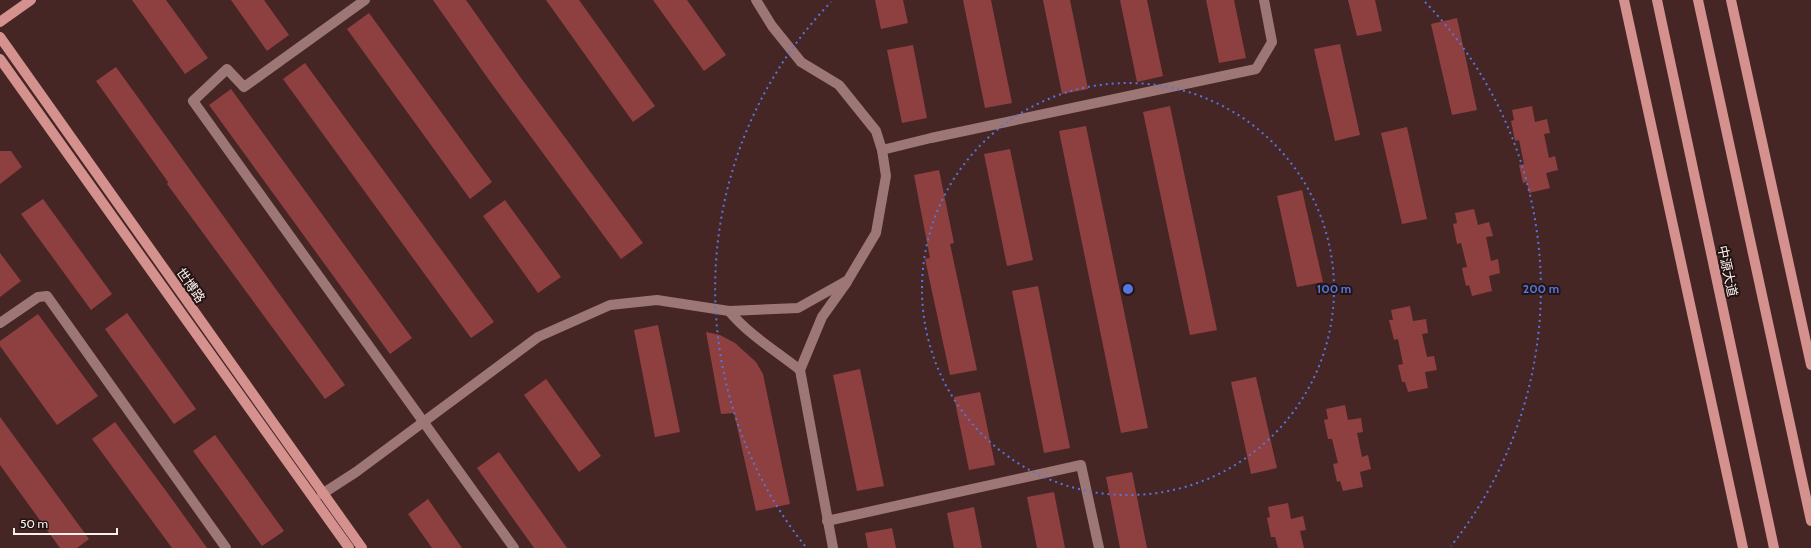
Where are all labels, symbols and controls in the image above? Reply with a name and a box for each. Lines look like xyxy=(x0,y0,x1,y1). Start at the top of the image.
street label: 中源大道 xyxy=(1715,244,1741,298)
street label: 世博路 xyxy=(173,264,209,306)
text: 100 m xyxy=(1317,281,1351,296)
text: 200 m xyxy=(1523,281,1559,296)
centre of rings xyxy=(1121,282,1135,296)
scale bar xyxy=(14,510,117,536)
text: 50 m xyxy=(20,516,48,531)

